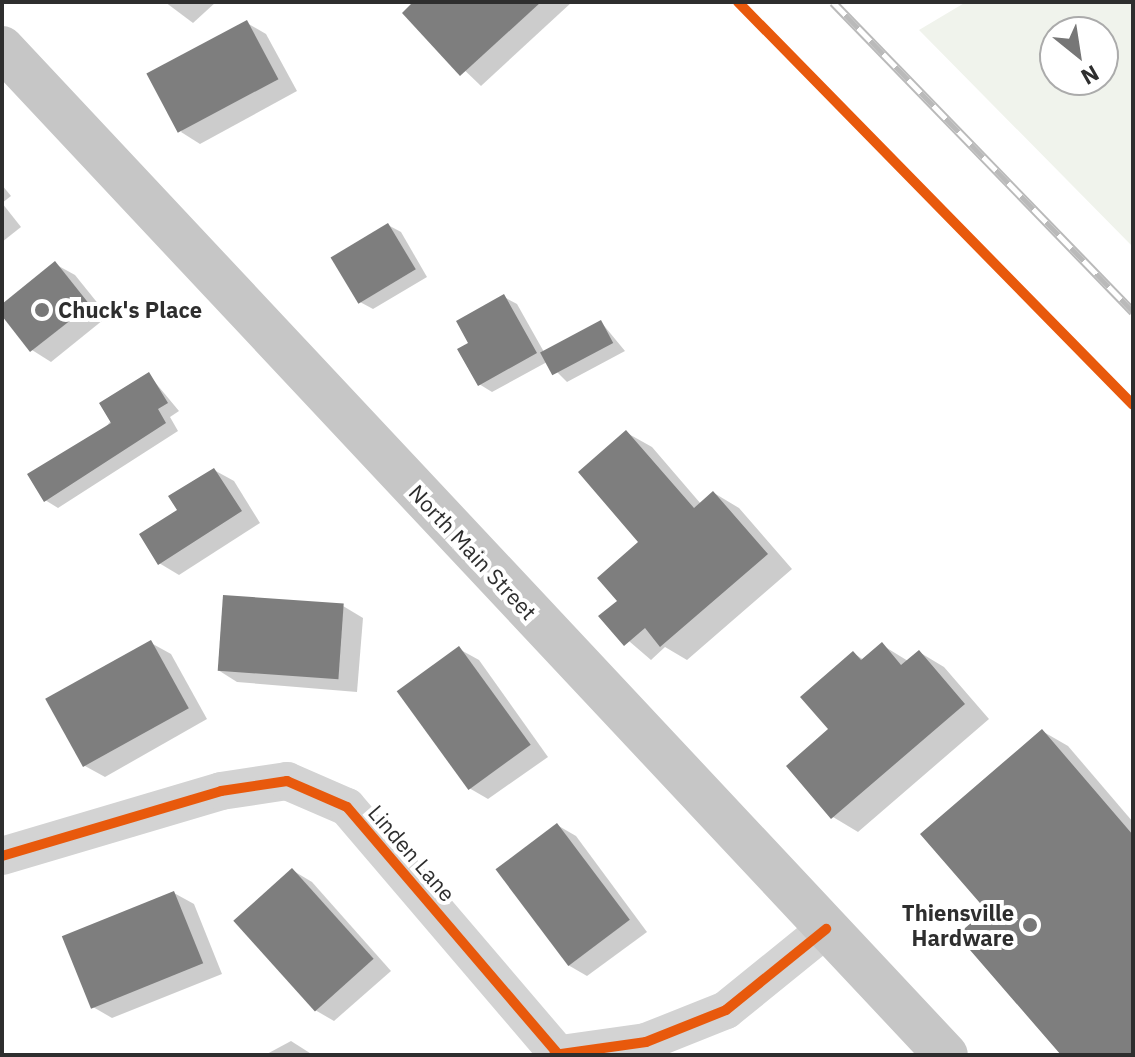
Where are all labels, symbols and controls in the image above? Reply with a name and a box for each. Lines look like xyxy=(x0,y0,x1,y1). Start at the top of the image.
north arrow xyxy=(1039,16,1119,96)
text: N xyxy=(1076,59,1104,92)
place label: Chuck's Place xyxy=(58,297,202,323)
marker: Chuck's Place xyxy=(33,301,51,319)
street label: North Main Street xyxy=(404,479,542,625)
street label: Linden Lane xyxy=(363,799,461,907)
place label: Thiensville Hardware xyxy=(902,899,1014,950)
marker: Thiensville Hardware xyxy=(1021,916,1039,934)

